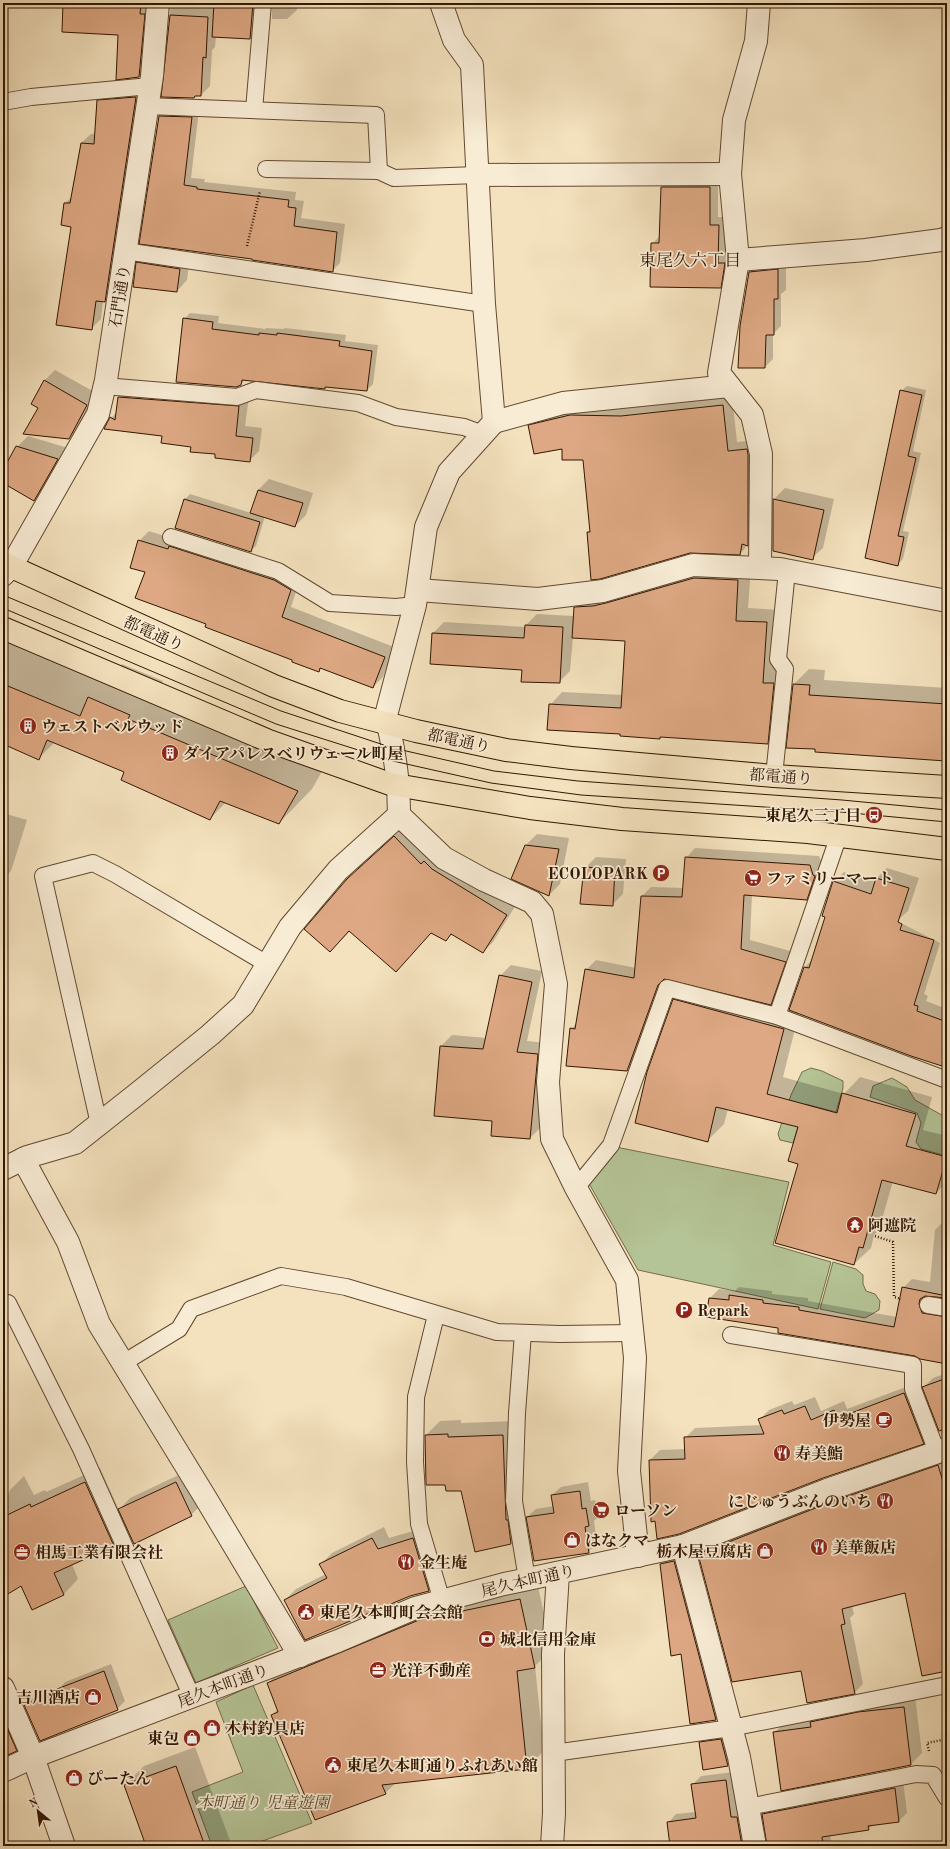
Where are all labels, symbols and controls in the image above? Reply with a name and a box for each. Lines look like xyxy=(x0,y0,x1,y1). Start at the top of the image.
district label: 東尾久六丁目 xyxy=(639,251,741,270)
street label: 石門通り xyxy=(106,263,134,329)
street label: 都電通り xyxy=(121,613,186,655)
building icon: ウェストベルウッド xyxy=(18,716,38,736)
place label: ウェストベルウッド xyxy=(41,719,184,736)
street label: 都電通り xyxy=(426,726,492,756)
building icon: ダイアパレスベリウェール町屋 xyxy=(160,743,180,763)
place label: ダイアパレスベリウェール町屋 xyxy=(183,745,403,763)
street label: 都電通り xyxy=(748,766,813,788)
bus stop icon: 東尾久三丁目 xyxy=(864,805,884,825)
place label: 東尾久三丁目 xyxy=(765,807,861,825)
parking icon: ECOLOPARK xyxy=(651,863,671,883)
place label: ECOLOPARK xyxy=(548,867,648,883)
supermarket icon: ファミリーマート xyxy=(743,868,763,888)
place label: ファミリーマート xyxy=(766,871,894,888)
temple icon: 阿遮院 xyxy=(845,1215,865,1235)
place label: 阿遮院 xyxy=(868,1217,916,1235)
parking icon: Repark xyxy=(674,1300,694,1320)
place label: Repark xyxy=(697,1304,749,1320)
cafe icon: 伊勢屋 xyxy=(874,1410,894,1430)
place label: 伊勢屋 xyxy=(823,1412,871,1430)
restaurant icon: 寿美鮨 xyxy=(772,1443,792,1463)
place label: 寿美鮨 xyxy=(795,1445,843,1463)
restaurant icon: にじゅうぶんのいち xyxy=(875,1491,895,1511)
place label: にじゅうぶんのいち xyxy=(728,1493,872,1511)
supermarket icon: ローソン xyxy=(591,1500,611,1520)
place label: ローソン xyxy=(614,1504,677,1520)
shop icon: はなクマ xyxy=(562,1530,582,1550)
place label: はなクマ xyxy=(585,1532,649,1550)
restaurant icon: 美華飯店 xyxy=(809,1537,829,1557)
place label: 美華飯店 xyxy=(832,1539,896,1557)
shop icon: 栃木屋豆腐店 xyxy=(755,1541,775,1561)
office icon: 相馬工業有限会社 xyxy=(12,1542,32,1562)
place label: 栃木屋豆腐店 xyxy=(656,1543,752,1561)
place label: 相馬工業有限会社 xyxy=(35,1544,163,1562)
restaurant icon: 金生庵 xyxy=(396,1552,416,1572)
place label: 金生庵 xyxy=(419,1554,467,1572)
street label: 尾久本町通り xyxy=(479,1561,577,1601)
public building icon: 東尾久本町町会会館 xyxy=(296,1602,316,1622)
place label: 東尾久本町町会会館 xyxy=(319,1604,463,1622)
bank icon: 城北信用金庫 xyxy=(477,1629,497,1649)
place label: 城北信用金庫 xyxy=(500,1631,596,1649)
street label: 尾久本町通り xyxy=(175,1660,271,1712)
office icon: 光洋不動産 xyxy=(368,1660,388,1680)
place label: 光洋不動産 xyxy=(391,1662,471,1680)
shop icon: 吉川酒店 xyxy=(83,1687,103,1707)
place label: 吉川酒店 xyxy=(16,1689,80,1707)
shop icon: 木村釣具店 xyxy=(202,1718,222,1738)
place label: 木村釣具店 xyxy=(225,1720,305,1738)
shop icon: 東包 xyxy=(182,1728,202,1748)
place label: 東包 xyxy=(147,1730,179,1748)
public building icon: 東尾久本町通りふれあい館 xyxy=(323,1755,343,1775)
place label: 東尾久本町通りふれあい館 xyxy=(346,1757,538,1775)
shop icon: ぴーたん xyxy=(64,1768,84,1788)
place label: ぴーたん xyxy=(87,1770,151,1788)
north arrow xyxy=(18,1791,58,1831)
park label: 本町通り 児童遊園 xyxy=(197,1794,332,1812)
text: N xyxy=(28,1796,41,1810)

